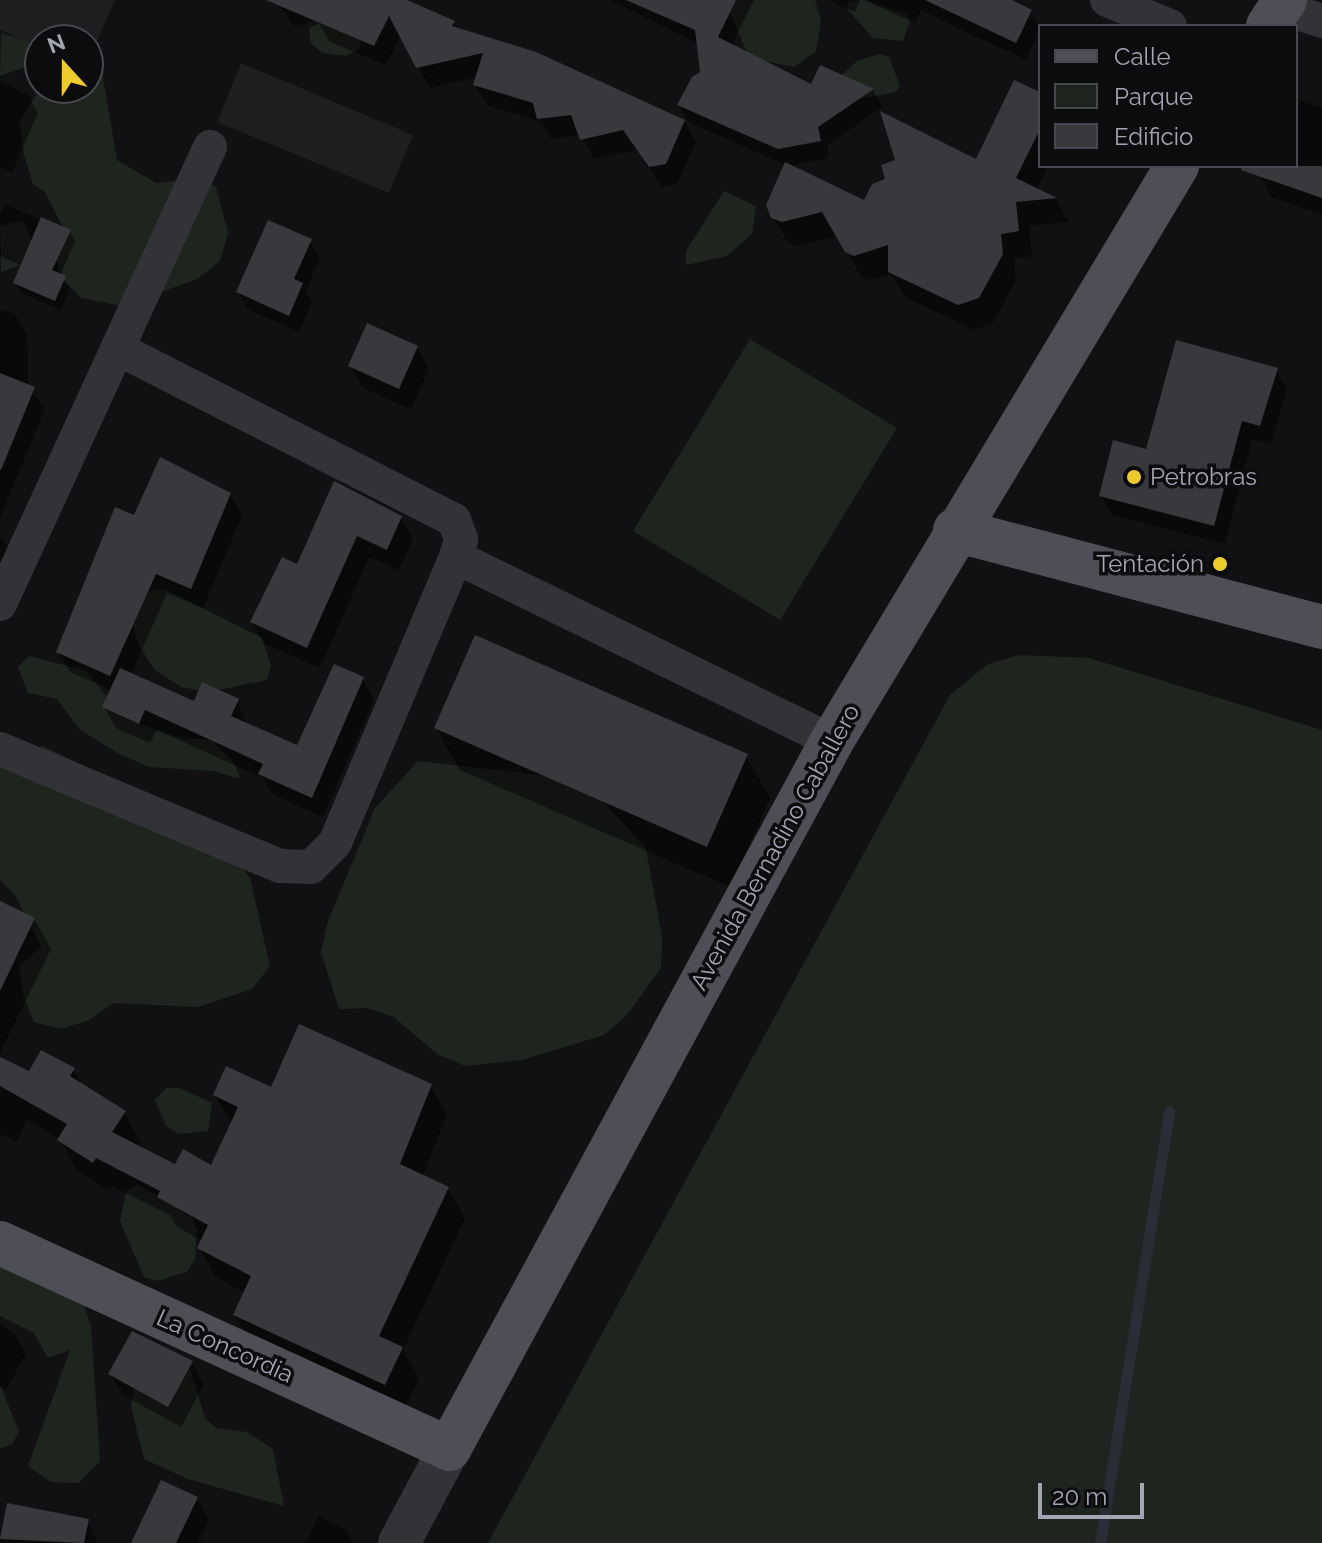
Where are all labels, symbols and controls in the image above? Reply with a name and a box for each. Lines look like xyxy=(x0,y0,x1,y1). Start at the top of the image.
north arrow xyxy=(24,24,104,104)
legend xyxy=(1038,24,1298,168)
text: N xyxy=(44,28,69,59)
text: Calle xyxy=(1114,42,1171,71)
text: Parque xyxy=(1114,82,1193,111)
text: Edificio xyxy=(1114,122,1193,151)
place label: Petrobras xyxy=(1150,463,1257,491)
marker: Petrobras xyxy=(1125,468,1143,486)
place label: Tentación xyxy=(1096,550,1204,578)
marker: Tentación xyxy=(1211,555,1229,573)
street label: Avenida Bernadino Caballero xyxy=(684,699,866,995)
street label: La Concordia xyxy=(152,1303,298,1389)
scale bar xyxy=(1042,1467,1148,1517)
text: 20 m xyxy=(1052,1482,1107,1511)

